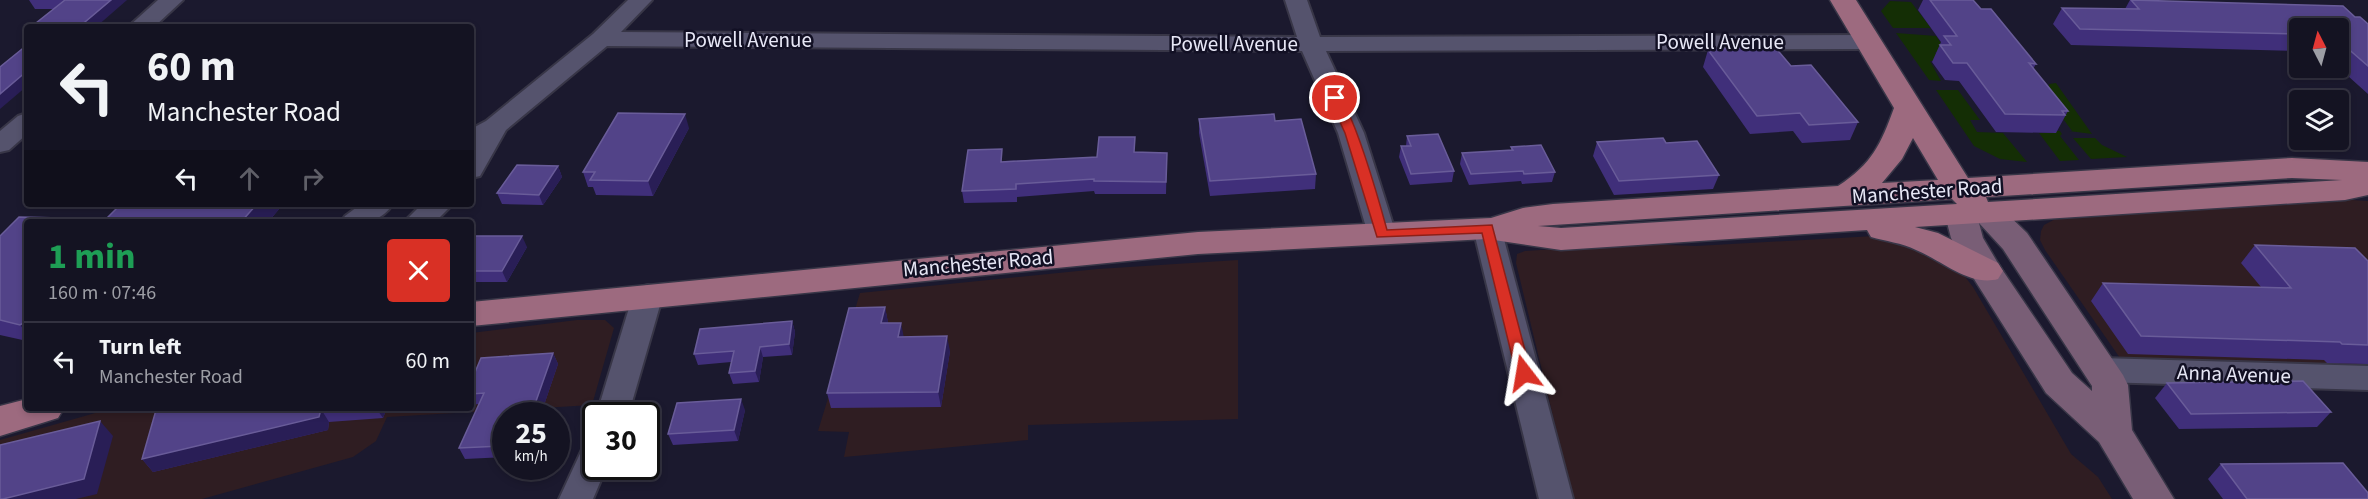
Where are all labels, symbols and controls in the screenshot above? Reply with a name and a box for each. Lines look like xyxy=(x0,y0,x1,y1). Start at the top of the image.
north arrow xyxy=(2289,18,2349,78)
map controls xyxy=(2289,18,2349,150)
street label: Powell Avenue xyxy=(684,25,812,55)
street label: Powell Avenue xyxy=(1656,27,1784,57)
street label: Powell Avenue xyxy=(1170,29,1298,59)
text: 60 m xyxy=(147,37,236,97)
icon: left xyxy=(48,48,126,126)
pin xyxy=(1309,72,1360,123)
icon: arrive xyxy=(1318,81,1351,114)
button: layers xyxy=(2289,90,2349,150)
text: Manchester Road xyxy=(147,93,341,132)
icon: left xyxy=(170,162,203,195)
icon: ahead xyxy=(233,162,266,195)
icon: right xyxy=(296,162,329,195)
street label: Manchester Road xyxy=(1851,171,2003,211)
text: 1 min xyxy=(48,231,136,282)
button: close xyxy=(387,239,450,302)
street label: Manchester Road xyxy=(902,241,1054,285)
text: 160 m · 07:46 xyxy=(48,279,156,307)
text: Turn left xyxy=(99,331,181,363)
position arrow xyxy=(1492,341,1556,405)
icon: left xyxy=(48,345,81,378)
text: 60 m xyxy=(405,345,450,377)
street label: Anna Avenue xyxy=(2177,357,2291,391)
text: Manchester Road xyxy=(99,363,243,391)
speed limit sign: 30 xyxy=(582,402,660,480)
text: 25 xyxy=(515,412,547,455)
text: km/h xyxy=(514,446,548,467)

